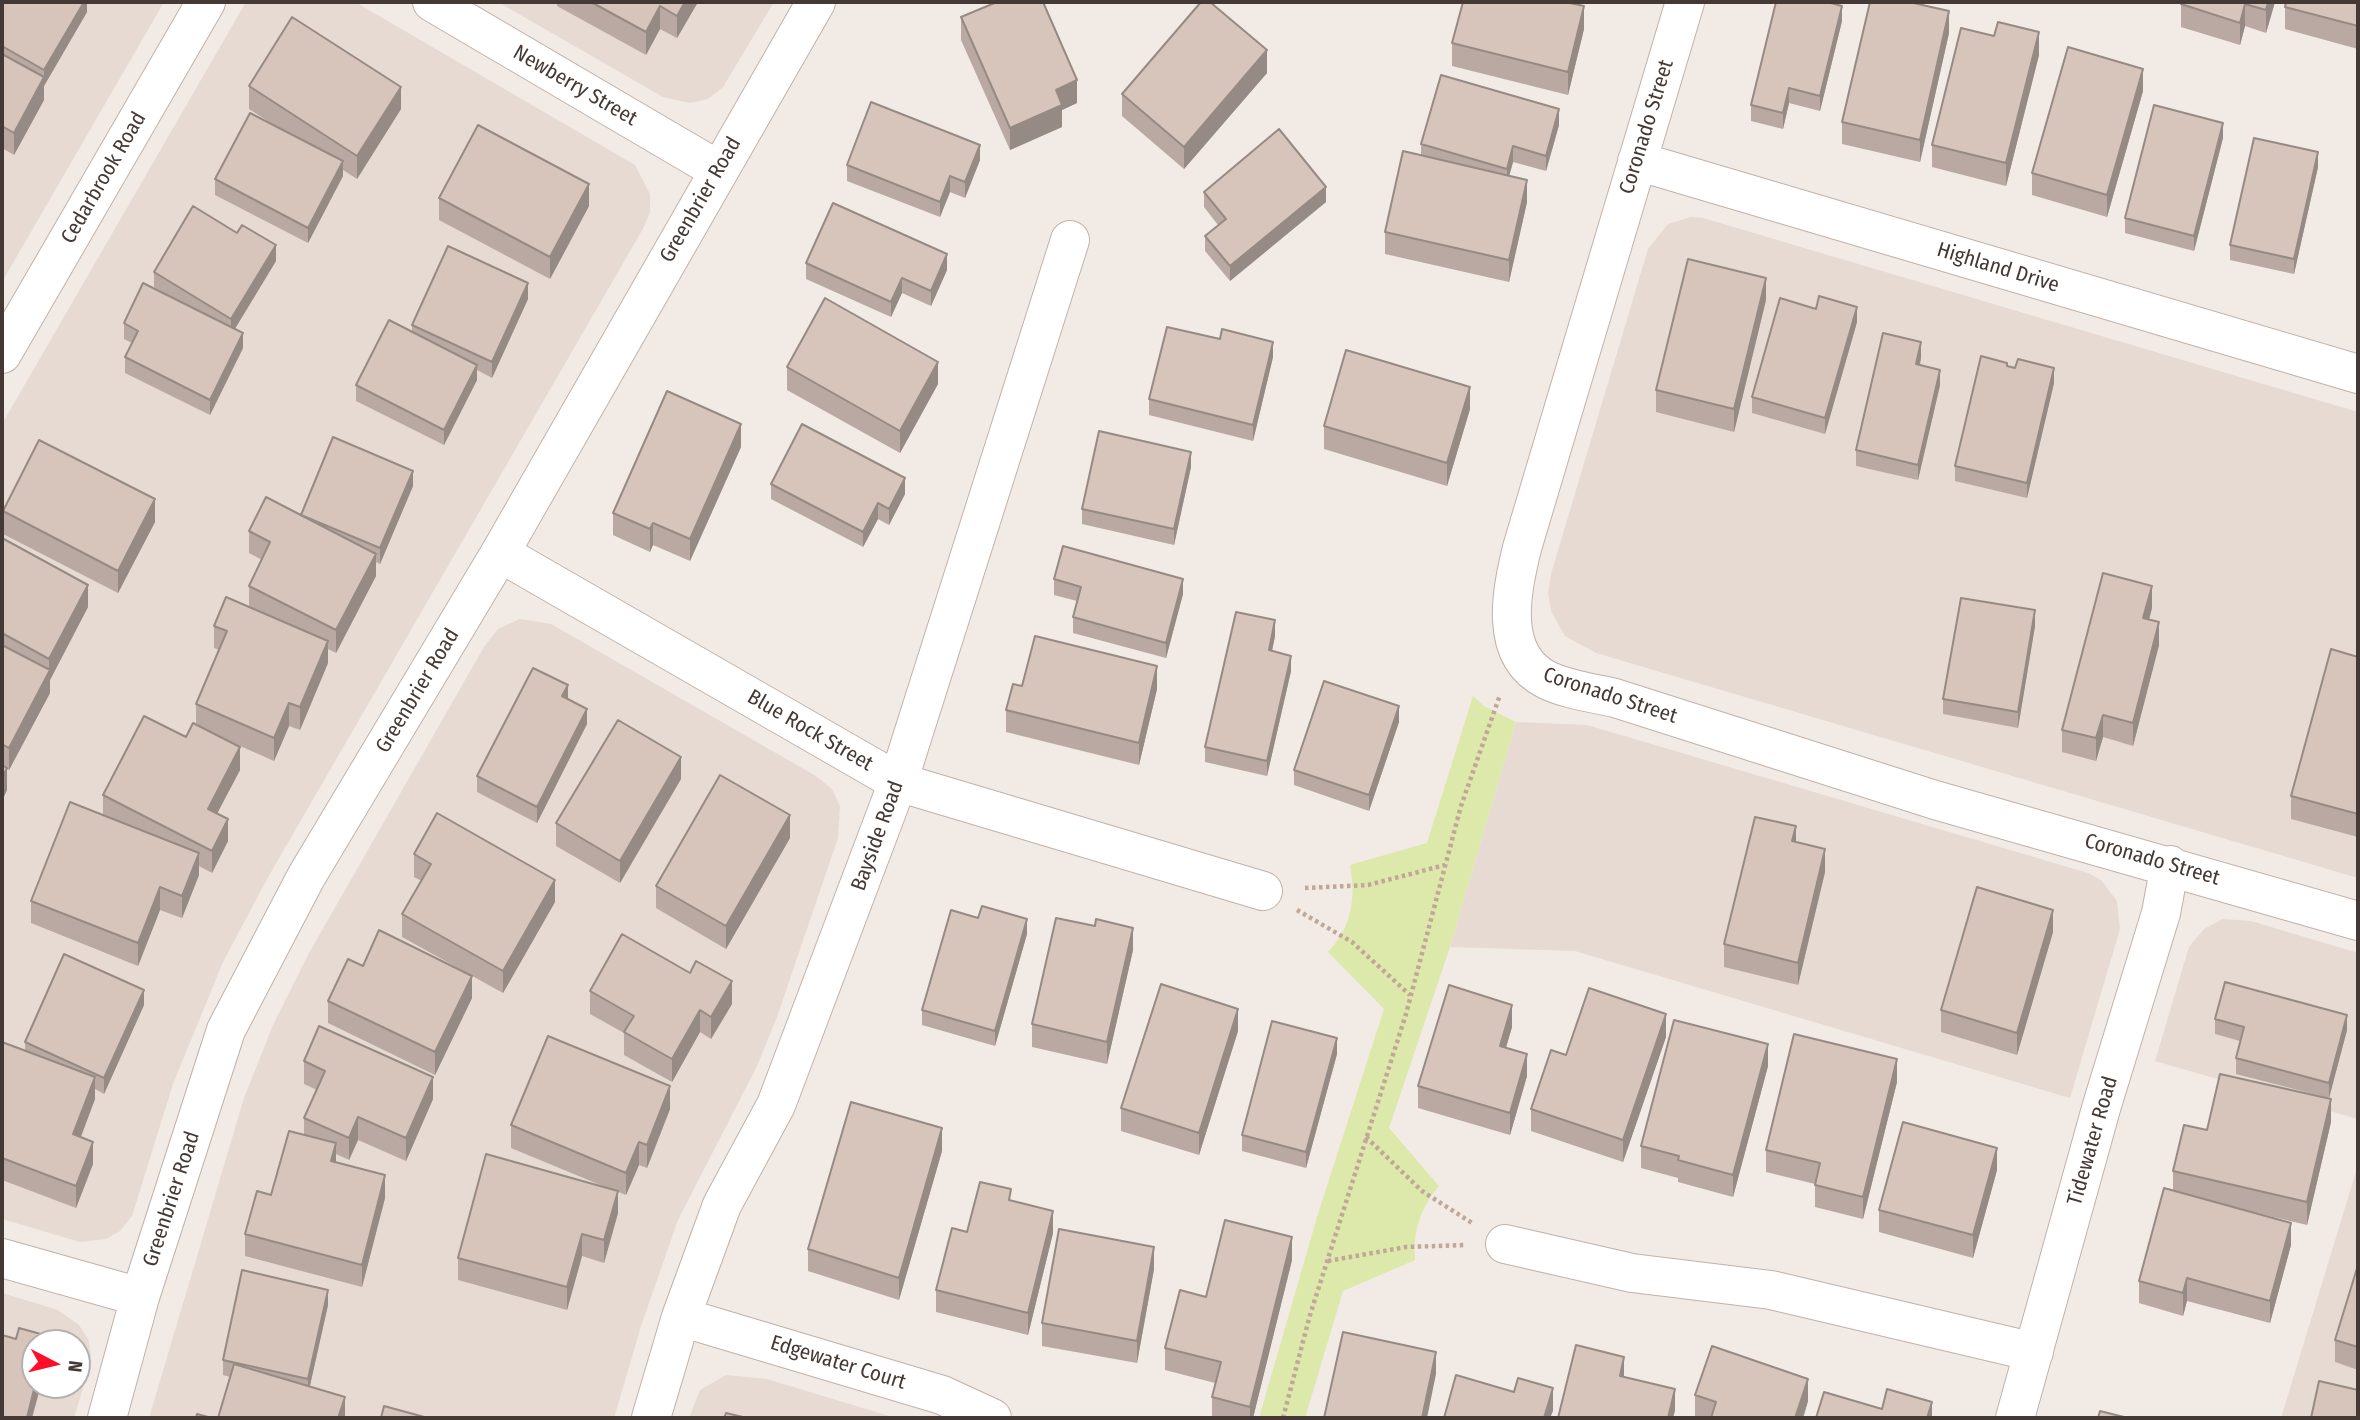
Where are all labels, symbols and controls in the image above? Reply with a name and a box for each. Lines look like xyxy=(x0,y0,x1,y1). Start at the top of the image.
street label: Newberry Street xyxy=(509,40,641,132)
street label: Coronado Street xyxy=(1615,57,1679,197)
street label: Cedarbrook Road xyxy=(56,108,152,248)
street label: Greenbrier Road xyxy=(655,133,747,267)
street label: Highland Drive xyxy=(1934,237,2062,299)
street label: Greenbrier Road xyxy=(371,624,465,758)
street label: Coronado Street xyxy=(1540,662,1680,730)
street label: Blue Rock Street xyxy=(743,685,877,777)
street label: Bayside Road xyxy=(846,778,910,894)
street label: Coronado Street xyxy=(2082,829,2222,891)
street label: Tidewater Road xyxy=(2063,1074,2123,1208)
street label: Greenbrier Road xyxy=(138,1128,206,1270)
north arrow xyxy=(21,1329,91,1399)
street label: Edgewater Court xyxy=(767,1330,909,1396)
text: N xyxy=(63,1359,87,1373)

